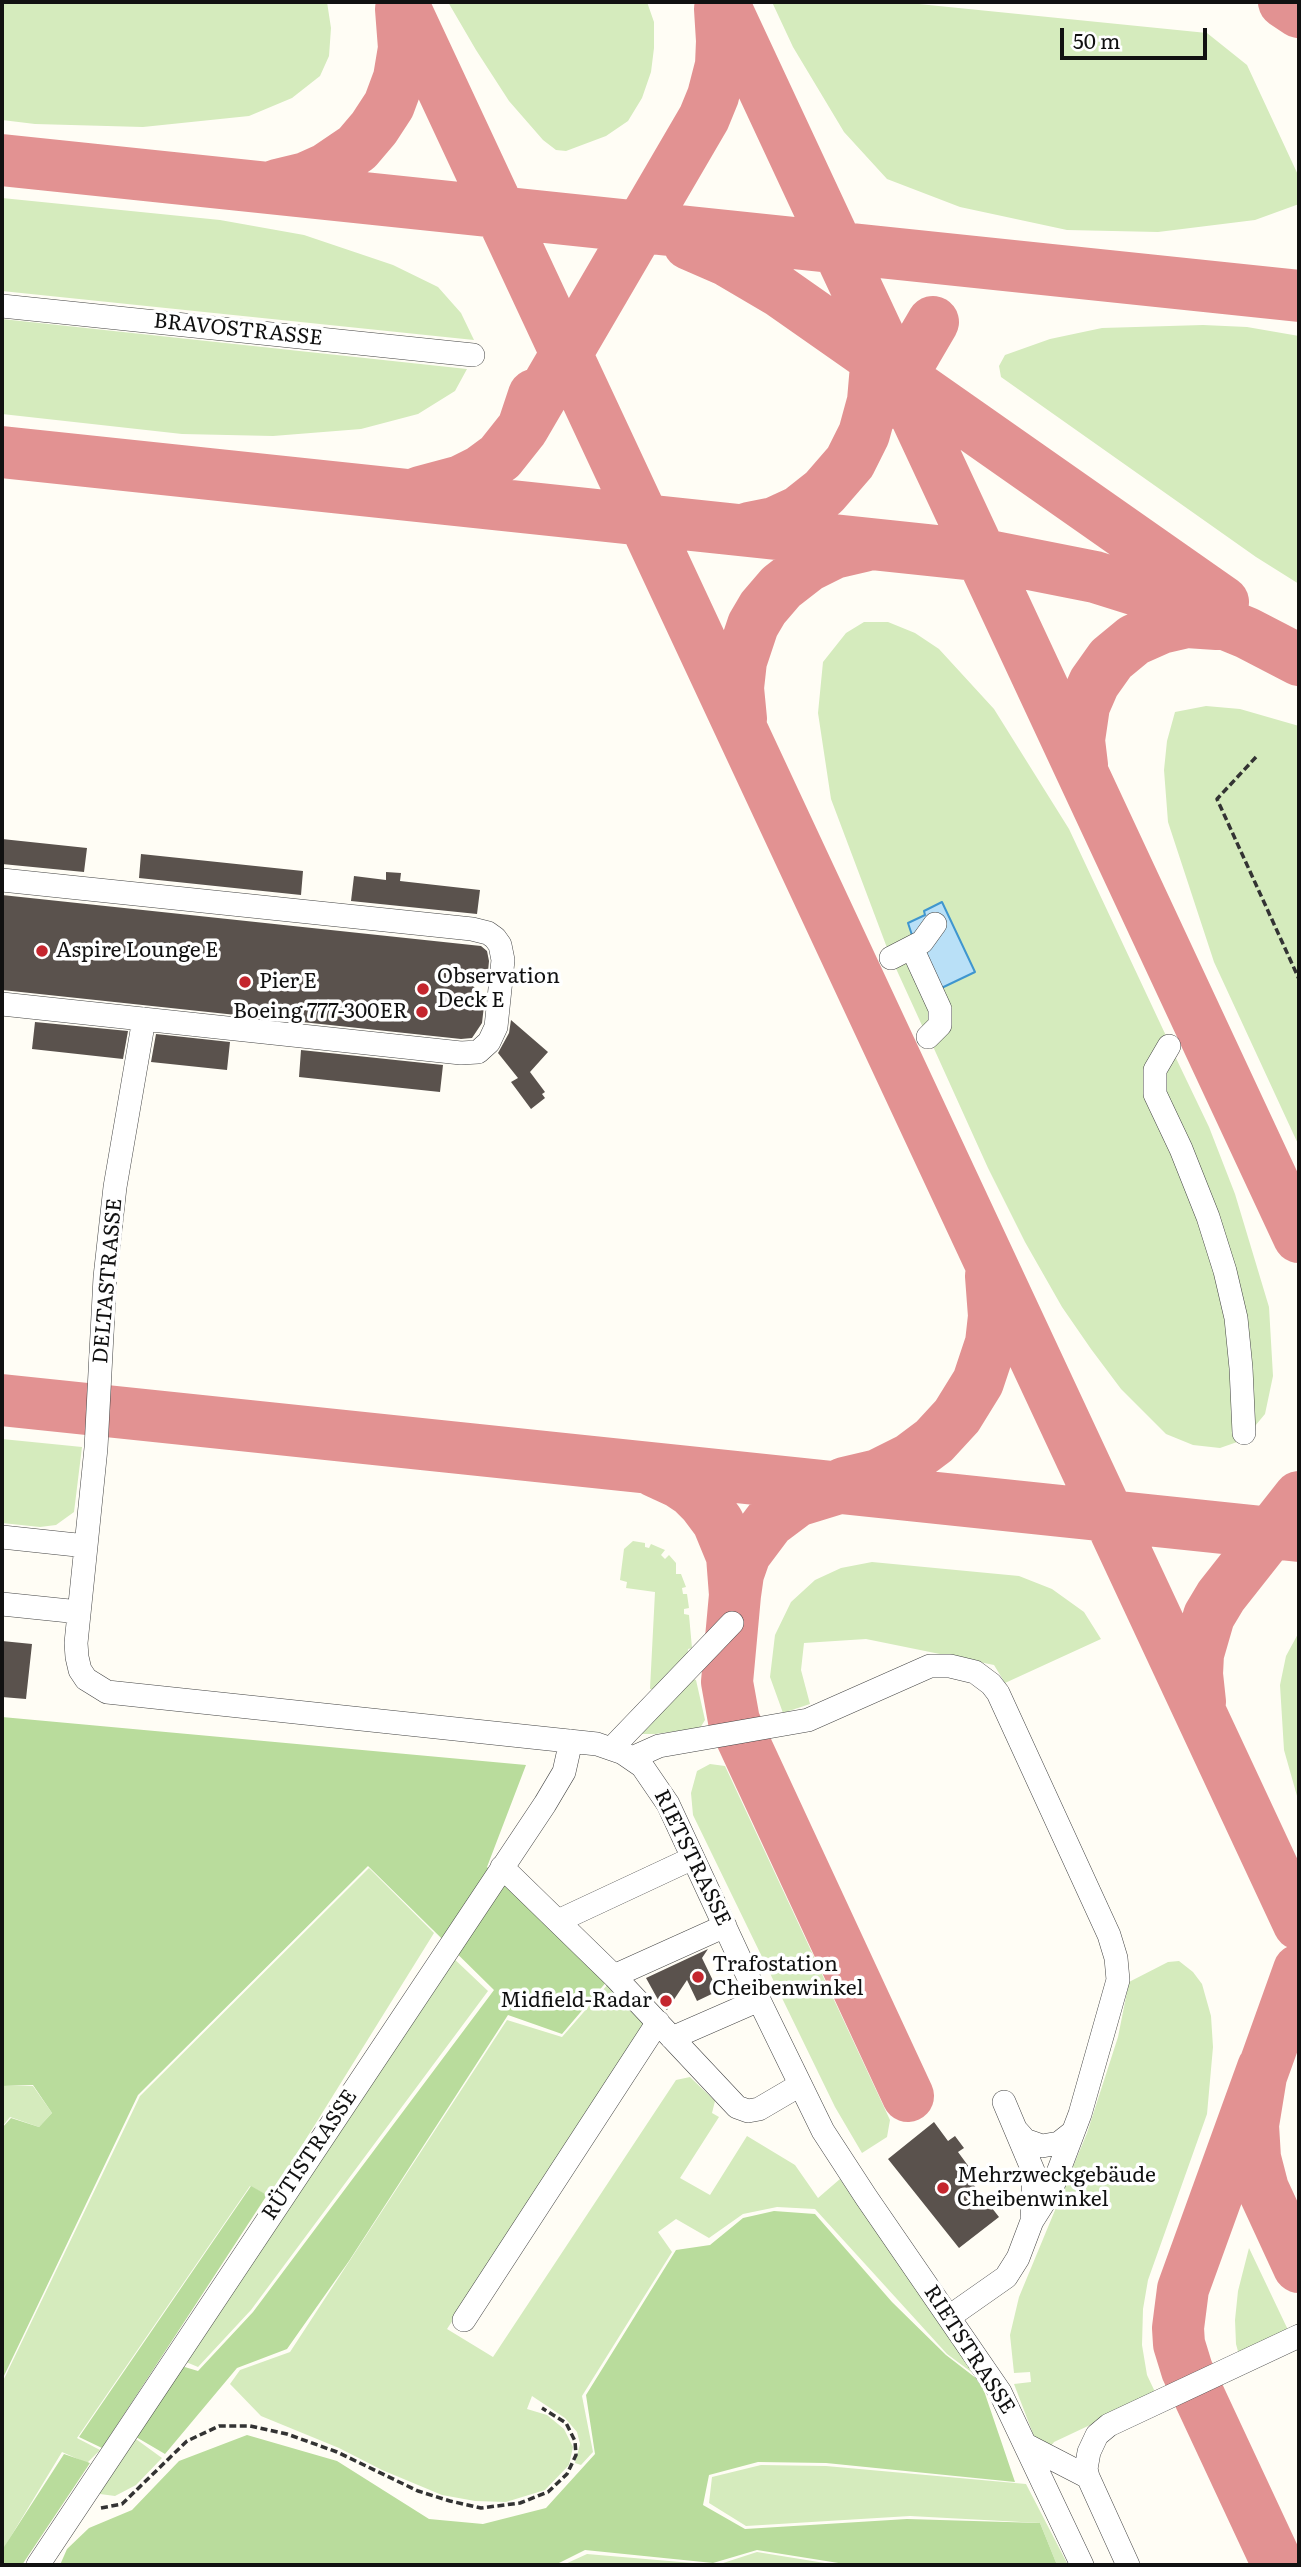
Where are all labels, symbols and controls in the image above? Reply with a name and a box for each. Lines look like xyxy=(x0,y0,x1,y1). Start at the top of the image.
scale bar xyxy=(1063,14,1210,58)
text: 50 m xyxy=(1073,24,1120,55)
street label: BRAVOSTRASSE xyxy=(152,309,324,351)
place label: Aspire Lounge E xyxy=(56,938,218,964)
marker: Aspire Lounge E xyxy=(34,943,50,959)
place label: Observation Deck E xyxy=(437,964,560,1014)
place label: Pier E xyxy=(259,969,317,995)
marker: Pier E xyxy=(237,974,253,990)
marker: Observation Deck E xyxy=(415,981,431,997)
place label: Boeing 777-300ER xyxy=(233,999,408,1025)
marker: Boeing 777-300ER xyxy=(414,1004,430,1020)
street label: DELTASTRASSE xyxy=(88,1197,128,1365)
street label: RIETSTRASSE xyxy=(648,1786,736,1930)
place label: Trafostation Cheibenwinkel xyxy=(712,1952,863,2002)
marker: Trafostation Cheibenwinkel xyxy=(690,1969,706,1985)
place label: Midfield-Radar xyxy=(500,1988,652,2014)
marker: Midfield-Radar xyxy=(658,1993,674,2009)
street label: RÜTISTRASSE xyxy=(257,2085,363,2225)
place label: Mehrzweckgebäude Cheibenwinkel xyxy=(957,2163,1156,2213)
marker: Mehrzweckgebäude Cheibenwinkel xyxy=(935,2180,951,2196)
street label: RIETSTRASSE xyxy=(918,2281,1020,2419)

